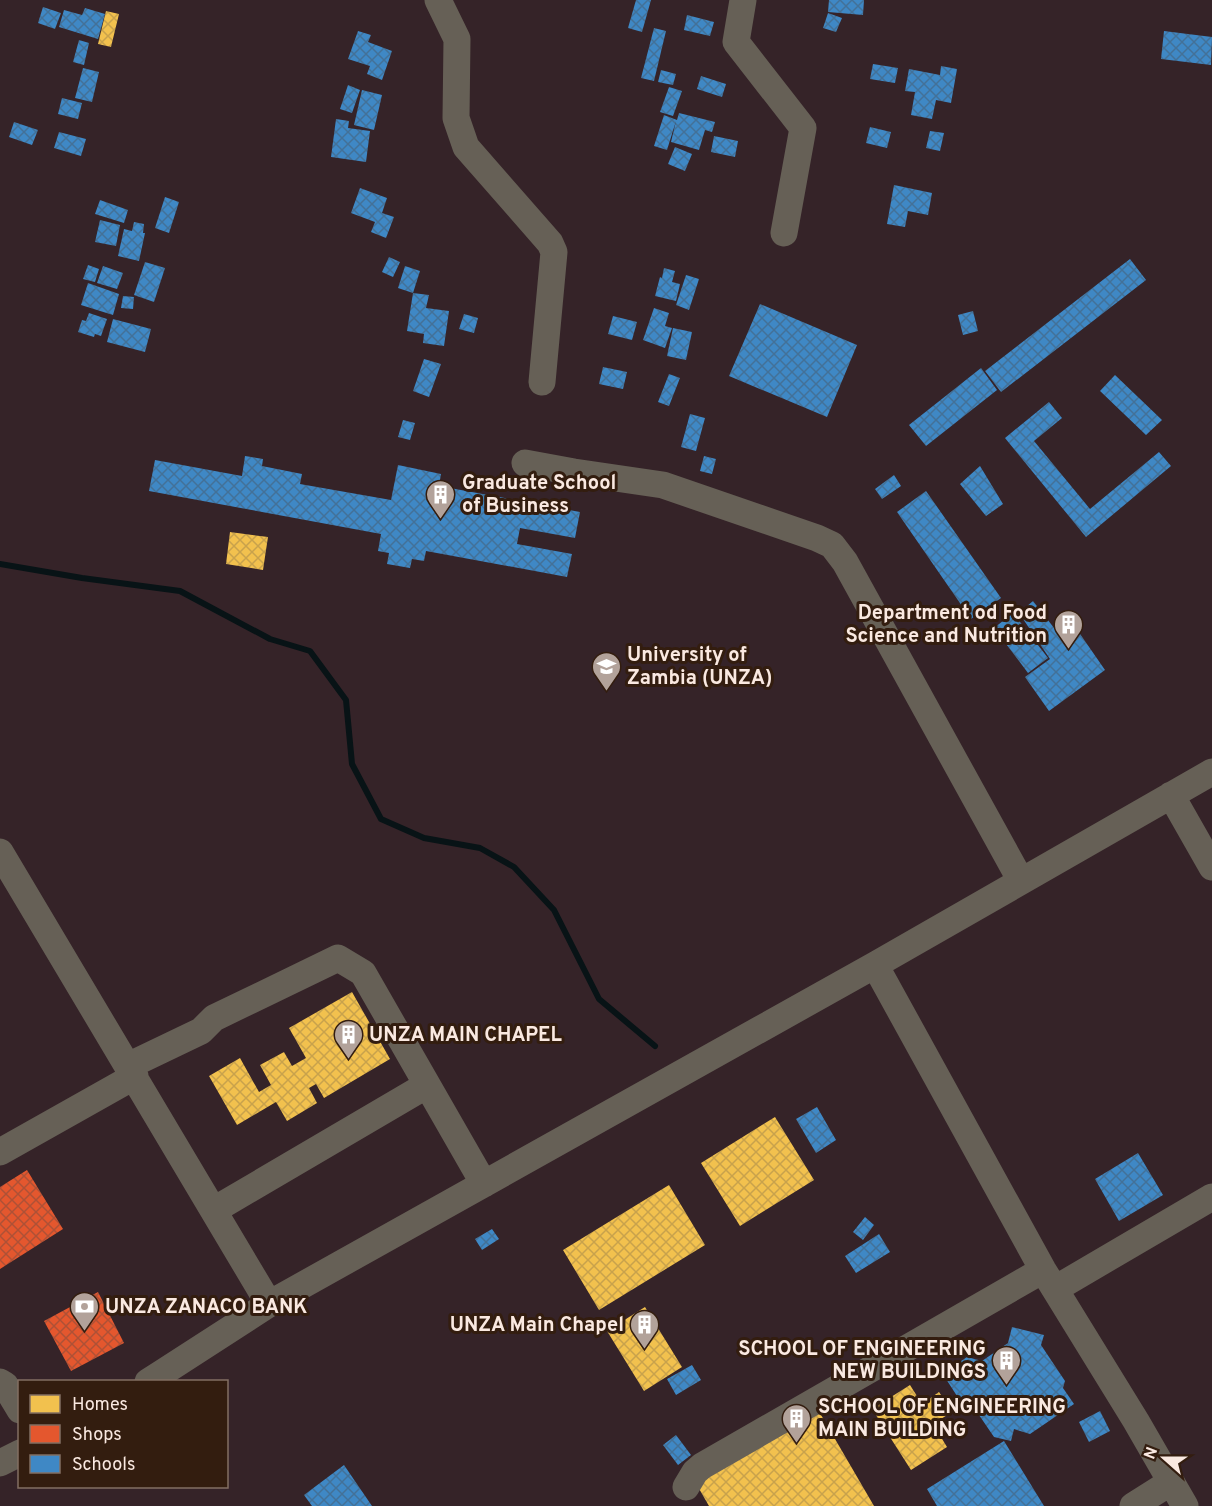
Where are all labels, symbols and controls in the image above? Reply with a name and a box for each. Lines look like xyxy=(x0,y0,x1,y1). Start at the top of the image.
place label: Graduate School of Business xyxy=(462,471,616,520)
building icon: Graduate School of Business xyxy=(425,478,457,520)
place label: Department od Food Science and Nutrition xyxy=(846,601,1047,650)
building icon: Department od Food Science and Nutrition xyxy=(1052,608,1084,650)
place label: University of Zambia (UNZA) xyxy=(627,643,772,692)
school or university icon: University of Zambia (UNZA) xyxy=(590,650,622,692)
building icon: UNZA MAIN CHAPEL xyxy=(332,1018,364,1060)
place label: UNZA MAIN CHAPEL xyxy=(369,1023,562,1049)
bank icon: UNZA ZANACO BANK xyxy=(68,1290,100,1332)
place label: UNZA ZANACO BANK xyxy=(105,1295,307,1321)
building icon: UNZA Main Chapel xyxy=(629,1308,661,1350)
place label: UNZA Main Chapel xyxy=(450,1313,624,1339)
place label: SCHOOL OF ENGINEERING NEW BUILDINGS xyxy=(738,1337,986,1386)
building icon: SCHOOL OF ENGINEERING NEW BUILDINGS xyxy=(991,1344,1023,1386)
legend xyxy=(18,1380,228,1488)
text: Homes xyxy=(72,1394,128,1417)
place label: SCHOOL OF ENGINEERING MAIN BUILDING xyxy=(818,1395,1066,1444)
building icon: SCHOOL OF ENGINEERING MAIN BUILDING xyxy=(781,1402,813,1444)
text: Shops xyxy=(72,1424,122,1447)
north arrow xyxy=(1134,1428,1194,1488)
text: N xyxy=(1140,1444,1163,1462)
text: Schools xyxy=(72,1454,135,1477)

